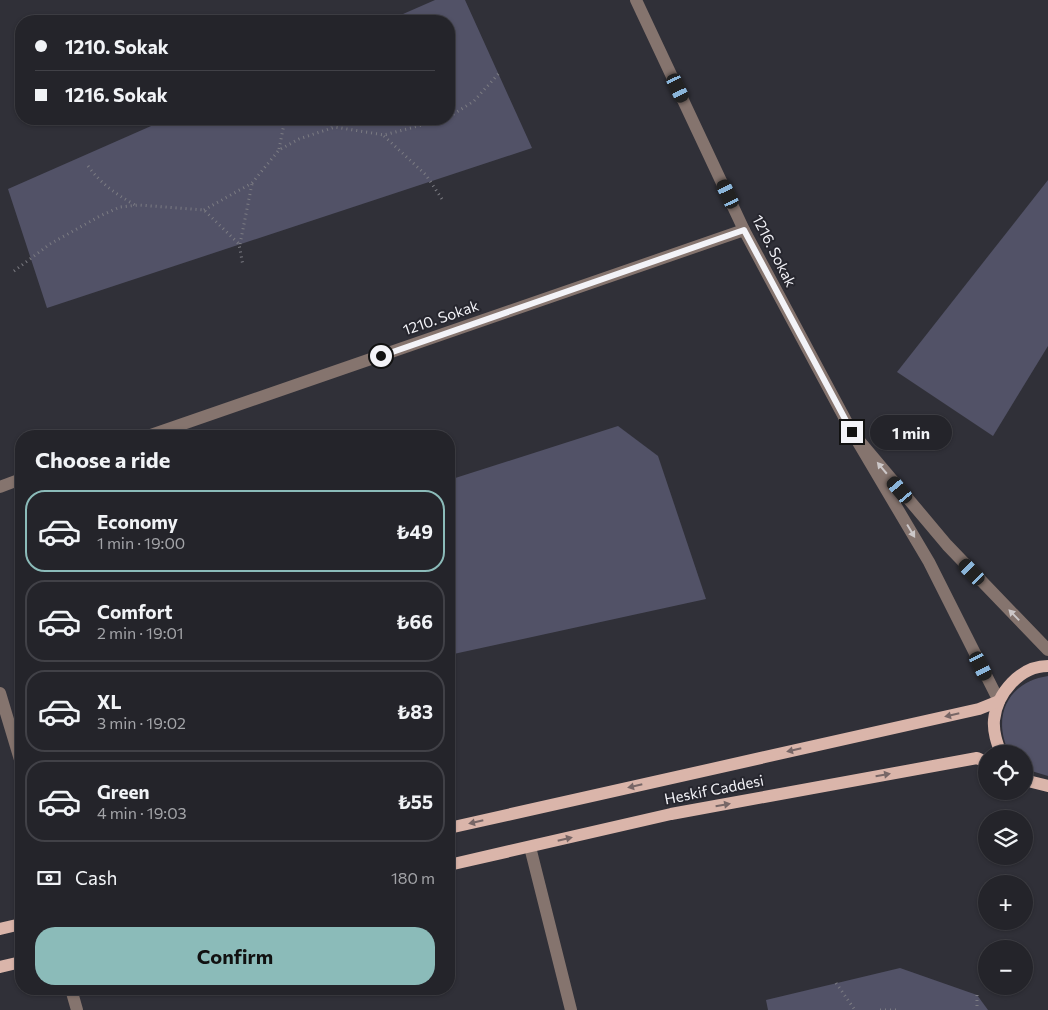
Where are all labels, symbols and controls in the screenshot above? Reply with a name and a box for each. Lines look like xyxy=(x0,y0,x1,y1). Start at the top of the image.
text: 1210. Sokak xyxy=(65,35,169,58)
car xyxy=(664,71,691,105)
text: 1216. Sokak xyxy=(65,83,168,106)
car xyxy=(714,177,741,211)
street label: 1216. Sokak xyxy=(749,212,801,289)
street label: 1210. Sokak xyxy=(400,296,481,338)
route start xyxy=(370,345,392,367)
callout: 1 min xyxy=(870,414,952,450)
route end xyxy=(841,421,863,443)
text: 1 min xyxy=(892,423,930,442)
text: Choose a ride xyxy=(35,446,170,473)
one-way arrow xyxy=(877,462,888,474)
car xyxy=(884,474,915,506)
icon: car xyxy=(37,509,82,554)
text: Economy xyxy=(97,510,178,533)
text: ₺49 xyxy=(396,520,433,543)
one-way arrow xyxy=(906,525,915,538)
text: 1 min · 19:00 xyxy=(97,533,185,552)
car xyxy=(956,556,987,588)
icon: car xyxy=(37,599,82,644)
text: Comfort xyxy=(97,600,173,623)
one-way arrow xyxy=(1008,609,1020,621)
text: ₺66 xyxy=(396,610,433,633)
text: 2 min · 19:01 xyxy=(97,623,184,642)
car xyxy=(967,649,994,683)
icon: car xyxy=(37,689,82,734)
text: XL xyxy=(97,690,122,713)
text: ₺83 xyxy=(397,700,433,723)
one-way arrow xyxy=(945,711,960,719)
text: 3 min · 19:02 xyxy=(97,713,186,732)
map controls xyxy=(978,745,1033,995)
button: locate xyxy=(978,745,1033,800)
one-way arrow xyxy=(786,746,801,754)
street label: Heskif Caddesi xyxy=(663,771,765,807)
one-way arrow xyxy=(876,771,892,779)
icon: car xyxy=(37,779,82,824)
text: Green xyxy=(97,780,149,803)
one-way arrow xyxy=(627,782,643,790)
text: ₺55 xyxy=(397,790,433,813)
one-way arrow xyxy=(716,800,732,808)
text: 4 min · 19:03 xyxy=(97,803,187,822)
button: layers xyxy=(978,810,1033,865)
one-way arrow xyxy=(469,818,484,826)
one-way arrow xyxy=(557,835,572,843)
icon: cash xyxy=(35,864,63,892)
text: Cash xyxy=(75,866,117,889)
text: 180 m xyxy=(391,868,435,887)
button: + xyxy=(978,875,1033,930)
button: Confirm xyxy=(35,927,435,985)
button: − xyxy=(978,940,1033,995)

